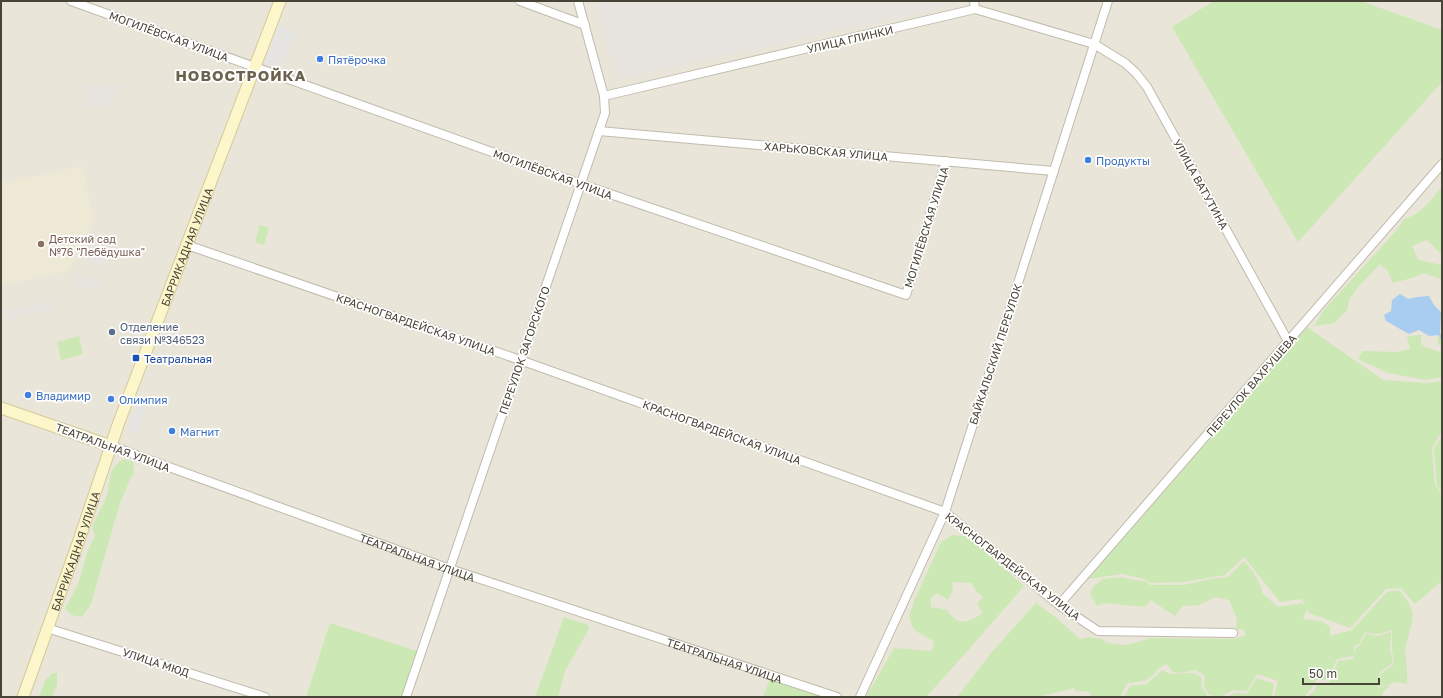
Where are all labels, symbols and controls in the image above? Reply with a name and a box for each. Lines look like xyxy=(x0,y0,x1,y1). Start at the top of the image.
street label: МОГИЛЁВСКАЯ УЛИЦА xyxy=(108,8,231,64)
street label: УЛИЦА ГЛИНКИ xyxy=(806,23,894,55)
place label: Пятёрочка xyxy=(328,53,386,66)
marker: Пятёрочка xyxy=(315,54,325,64)
district label: НОВОСТРОЙКА xyxy=(175,66,307,84)
street label: УЛИЦА ВАТУТИНА xyxy=(1171,137,1232,232)
street label: ХАРЬКОВСКАЯ УЛИЦА xyxy=(764,139,889,163)
street label: МОГИЛЁВСКАЯ УЛИЦА xyxy=(492,146,615,202)
place label: Продукты xyxy=(1096,154,1150,167)
marker: Продукты xyxy=(1083,155,1093,165)
street label: МОГИЛЁВСКАЯ УЛИЦА xyxy=(901,164,951,289)
street label: БАРРИКАДНАЯ УЛИЦА xyxy=(157,185,215,308)
place label: Детский сад №76 "Лебёдушка" xyxy=(49,232,145,258)
marker: Детский сад №76 "Лебёдушка" xyxy=(36,239,46,249)
street label: БАЙКАЛЬСКИЙ ПЕРЕУЛОК xyxy=(966,282,1024,426)
street label: ПЕРЕУЛОК ЗАГОРСКОГО xyxy=(496,284,552,416)
street label: КРАСНОГВАРДЕЙСКАЯ УЛИЦА xyxy=(335,291,498,358)
place label: Отделение связи №346523 xyxy=(120,320,205,346)
marker: Отделение связи №346523 xyxy=(107,327,117,337)
street label: ПЕРЕУЛОК ВАХРУШЕВА xyxy=(1203,331,1299,439)
place label: Театральная xyxy=(144,352,212,365)
marker: Театральная xyxy=(131,353,141,363)
place label: Владимир xyxy=(36,389,91,402)
marker: Владимир xyxy=(23,390,33,400)
place label: Олимпия xyxy=(119,393,167,406)
marker: Олимпия xyxy=(106,394,116,404)
street label: КРАСНОГВАРДЕЙСКАЯ УЛИЦА xyxy=(641,397,804,467)
street label: ТЕАТРАЛЬНАЯ УЛИЦА xyxy=(54,420,173,474)
place label: Магнит xyxy=(180,425,220,438)
marker: Магнит xyxy=(167,426,177,436)
street label: БАРРИКАДНАЯ УЛИЦА xyxy=(48,489,102,613)
street label: КРАСНОГВАРДЕЙСКАЯ УЛИЦА xyxy=(943,509,1084,623)
street label: ТЕАТРАЛЬНАЯ УЛИЦА xyxy=(358,530,477,583)
street label: ТЕАТРАЛЬНАЯ УЛИЦА xyxy=(665,635,785,685)
street label: УЛИЦА МЮД xyxy=(121,645,191,679)
scale bar xyxy=(1303,660,1379,686)
text: 50 m xyxy=(1309,666,1337,681)

